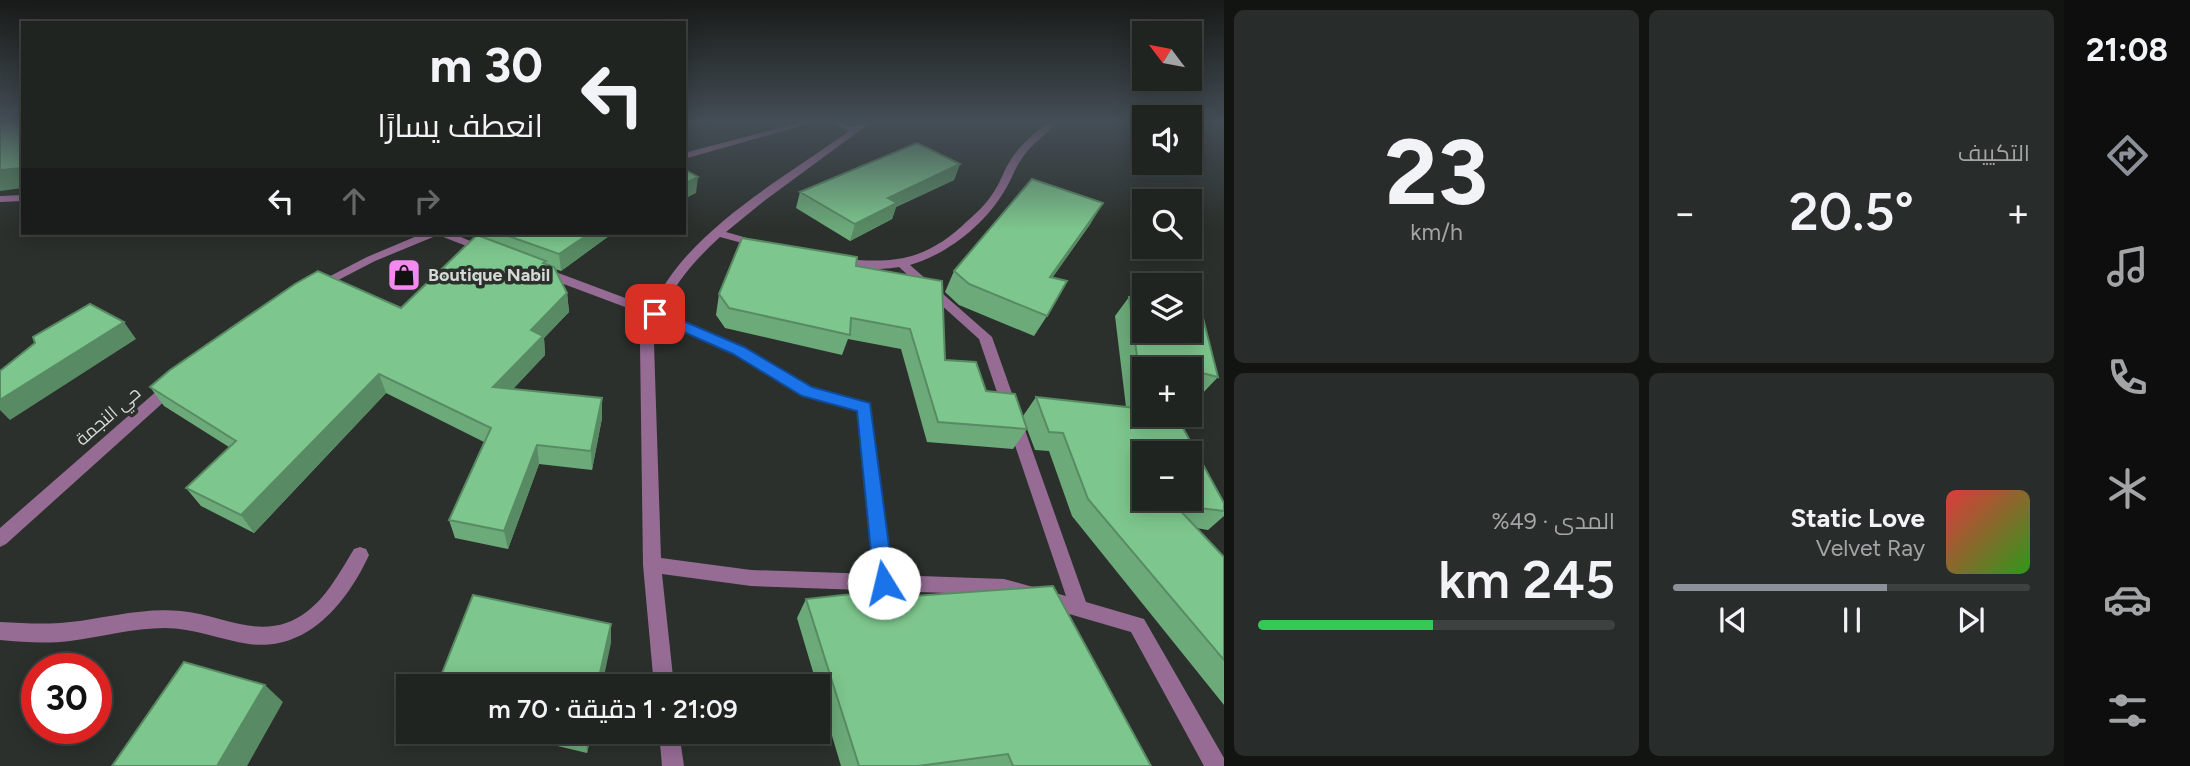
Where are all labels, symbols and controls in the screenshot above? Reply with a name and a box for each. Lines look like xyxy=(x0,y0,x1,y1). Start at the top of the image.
north arrow xyxy=(1132,21,1202,91)
map controls xyxy=(1132,21,1202,511)
text: 21:08 xyxy=(2086,31,2168,69)
text: 30 m xyxy=(430,35,543,94)
icon: left xyxy=(567,49,658,140)
button: sound xyxy=(1132,105,1202,175)
text: انعطف يسارًا xyxy=(377,107,543,145)
text: 23 xyxy=(1385,118,1488,227)
icon: directions xyxy=(2103,131,2152,180)
text: التكييف xyxy=(1958,139,2030,167)
text: 20.5° xyxy=(1789,181,1914,243)
icon: left xyxy=(262,182,300,220)
icon: ahead xyxy=(335,182,373,220)
icon: right xyxy=(408,182,446,220)
button: search xyxy=(1132,189,1202,259)
text: − xyxy=(1673,190,1697,236)
text: + xyxy=(2006,190,2030,236)
text: km/h xyxy=(1410,218,1463,246)
icon: music xyxy=(2103,242,2152,291)
shop icon: Boutique Nabil xyxy=(385,256,423,294)
place label: Boutique Nabil xyxy=(428,264,550,286)
button: layers xyxy=(1132,273,1202,343)
pin xyxy=(625,284,685,344)
icon: arrive xyxy=(636,295,674,333)
icon: phone xyxy=(2103,353,2152,402)
button: + xyxy=(1132,357,1202,427)
street label: حي النجمة xyxy=(71,382,147,452)
button: − xyxy=(1132,441,1202,511)
icon: climate xyxy=(2103,464,2152,513)
text: Static Love xyxy=(1791,502,1925,534)
text: المدى · 49% xyxy=(1491,507,1615,535)
text: Velvet Ray xyxy=(1816,534,1925,562)
position arrow xyxy=(847,546,921,620)
text: 245 km xyxy=(1438,549,1615,611)
icon: car xyxy=(2103,575,2152,624)
icon: previous xyxy=(1714,601,1752,639)
icon: pause xyxy=(1833,601,1871,639)
icon: next xyxy=(1952,601,1990,639)
speed limit sign: 30 xyxy=(21,653,112,744)
icon: filters xyxy=(2103,686,2152,735)
text: 21:09 · 1 دقيقة · 70 m xyxy=(488,693,738,725)

